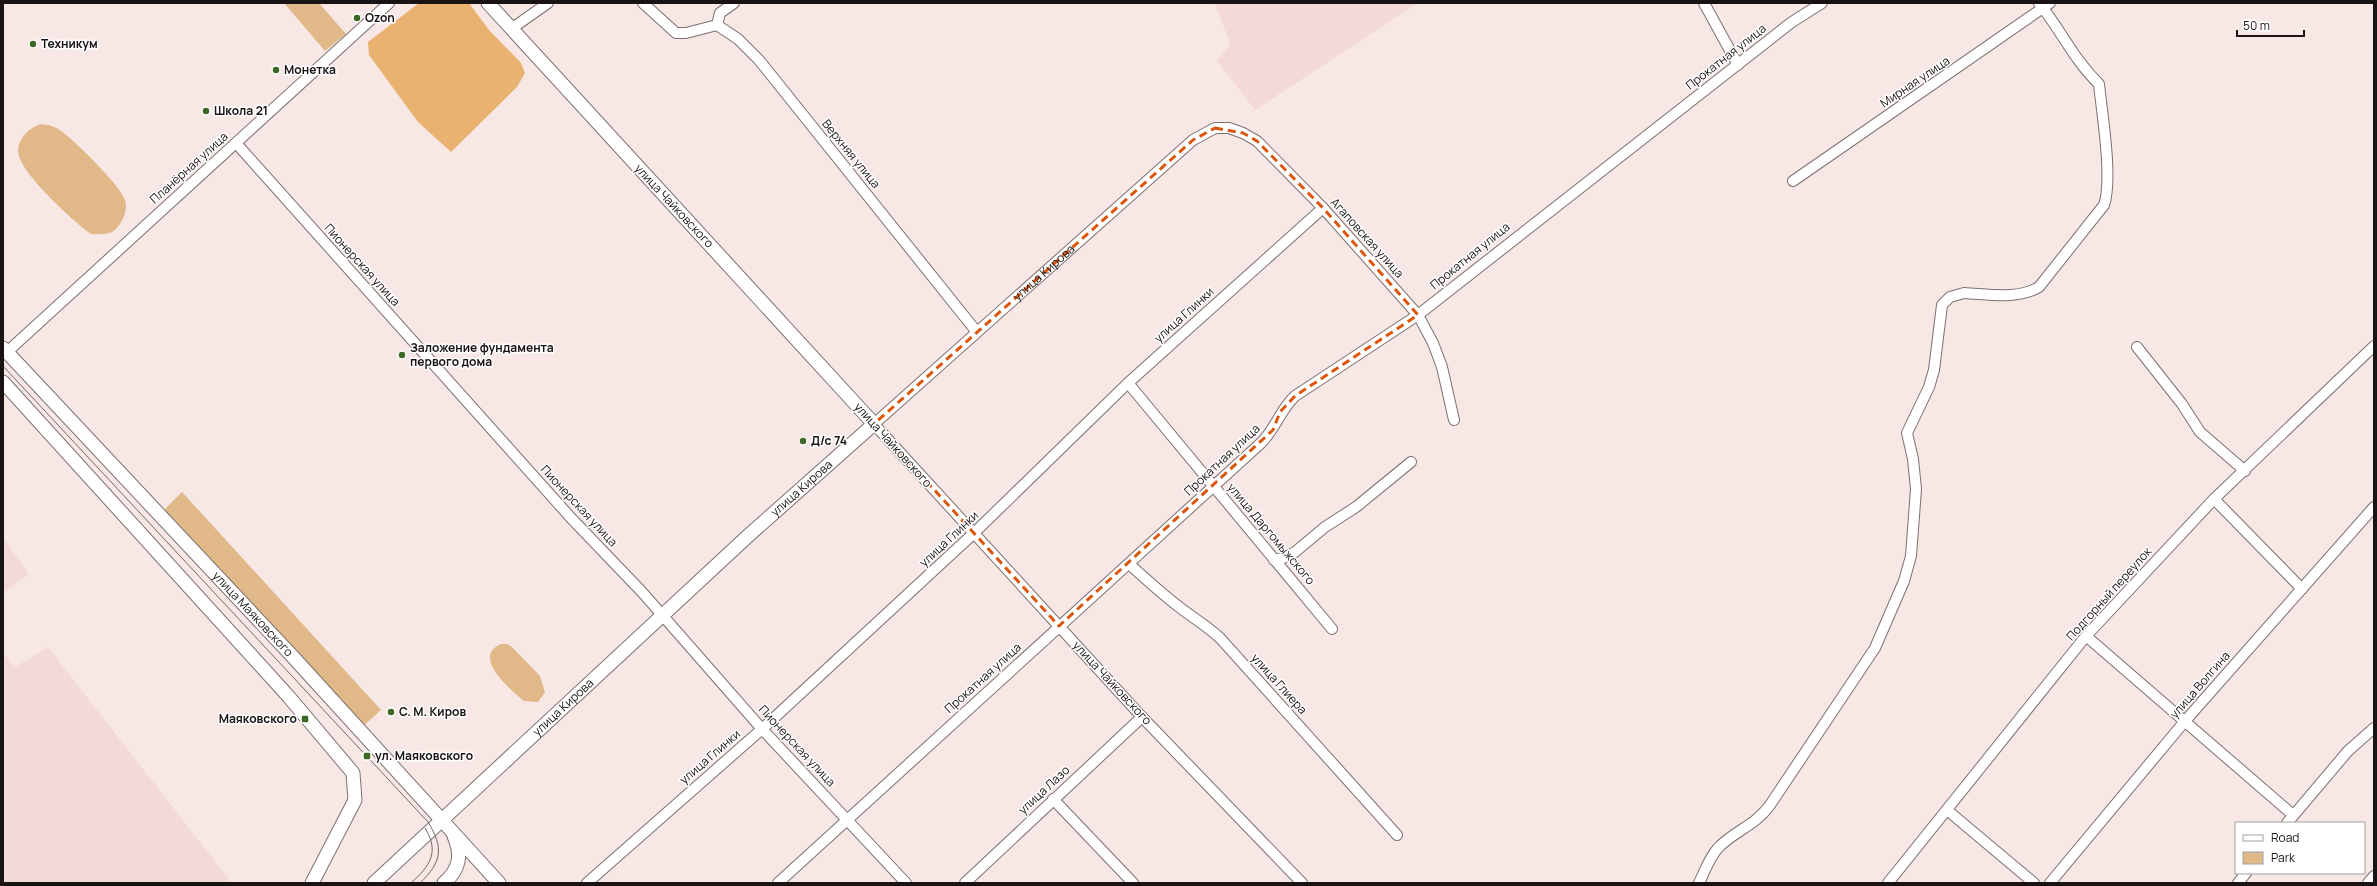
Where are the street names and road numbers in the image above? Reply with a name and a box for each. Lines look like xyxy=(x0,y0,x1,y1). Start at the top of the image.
street label: Прокатная улица xyxy=(1682,20,1769,93)
street label: Мирная улица xyxy=(1877,52,1953,111)
street label: Верхняя улица xyxy=(818,116,884,192)
street label: Планёрная улица xyxy=(146,128,231,207)
street label: улица Чайковского xyxy=(631,160,718,251)
street label: Агаповская улица xyxy=(1327,194,1408,281)
street label: Прокатная улица xyxy=(1426,218,1513,293)
street label: Пионерская улица xyxy=(321,220,404,310)
street label: улица Кирова xyxy=(1009,240,1078,305)
street label: улица Глинки xyxy=(1150,283,1217,346)
street label: улица Чайковского xyxy=(851,398,936,491)
street label: Прокатная улица xyxy=(1180,420,1263,499)
street label: улица Кирова xyxy=(767,456,836,520)
street label: Пионерская улица xyxy=(537,461,622,550)
street label: улица Даргомыжского xyxy=(1224,479,1319,588)
street label: улица Глинки xyxy=(915,507,982,571)
street label: Подгорный переулок xyxy=(2062,542,2156,644)
street label: улица Маяковского xyxy=(209,567,297,660)
street label: улица Чайковского xyxy=(1069,637,1156,728)
street label: Прокатная улица xyxy=(941,639,1025,717)
street label: улица Волгина xyxy=(2166,647,2234,722)
street label: улица Глиера xyxy=(1248,650,1311,718)
street label: улица Кирова xyxy=(529,675,597,740)
street label: Пионерская улица xyxy=(755,701,840,790)
street label: улица Глинки xyxy=(676,726,744,788)
street label: улица Лазо xyxy=(1014,761,1073,818)

